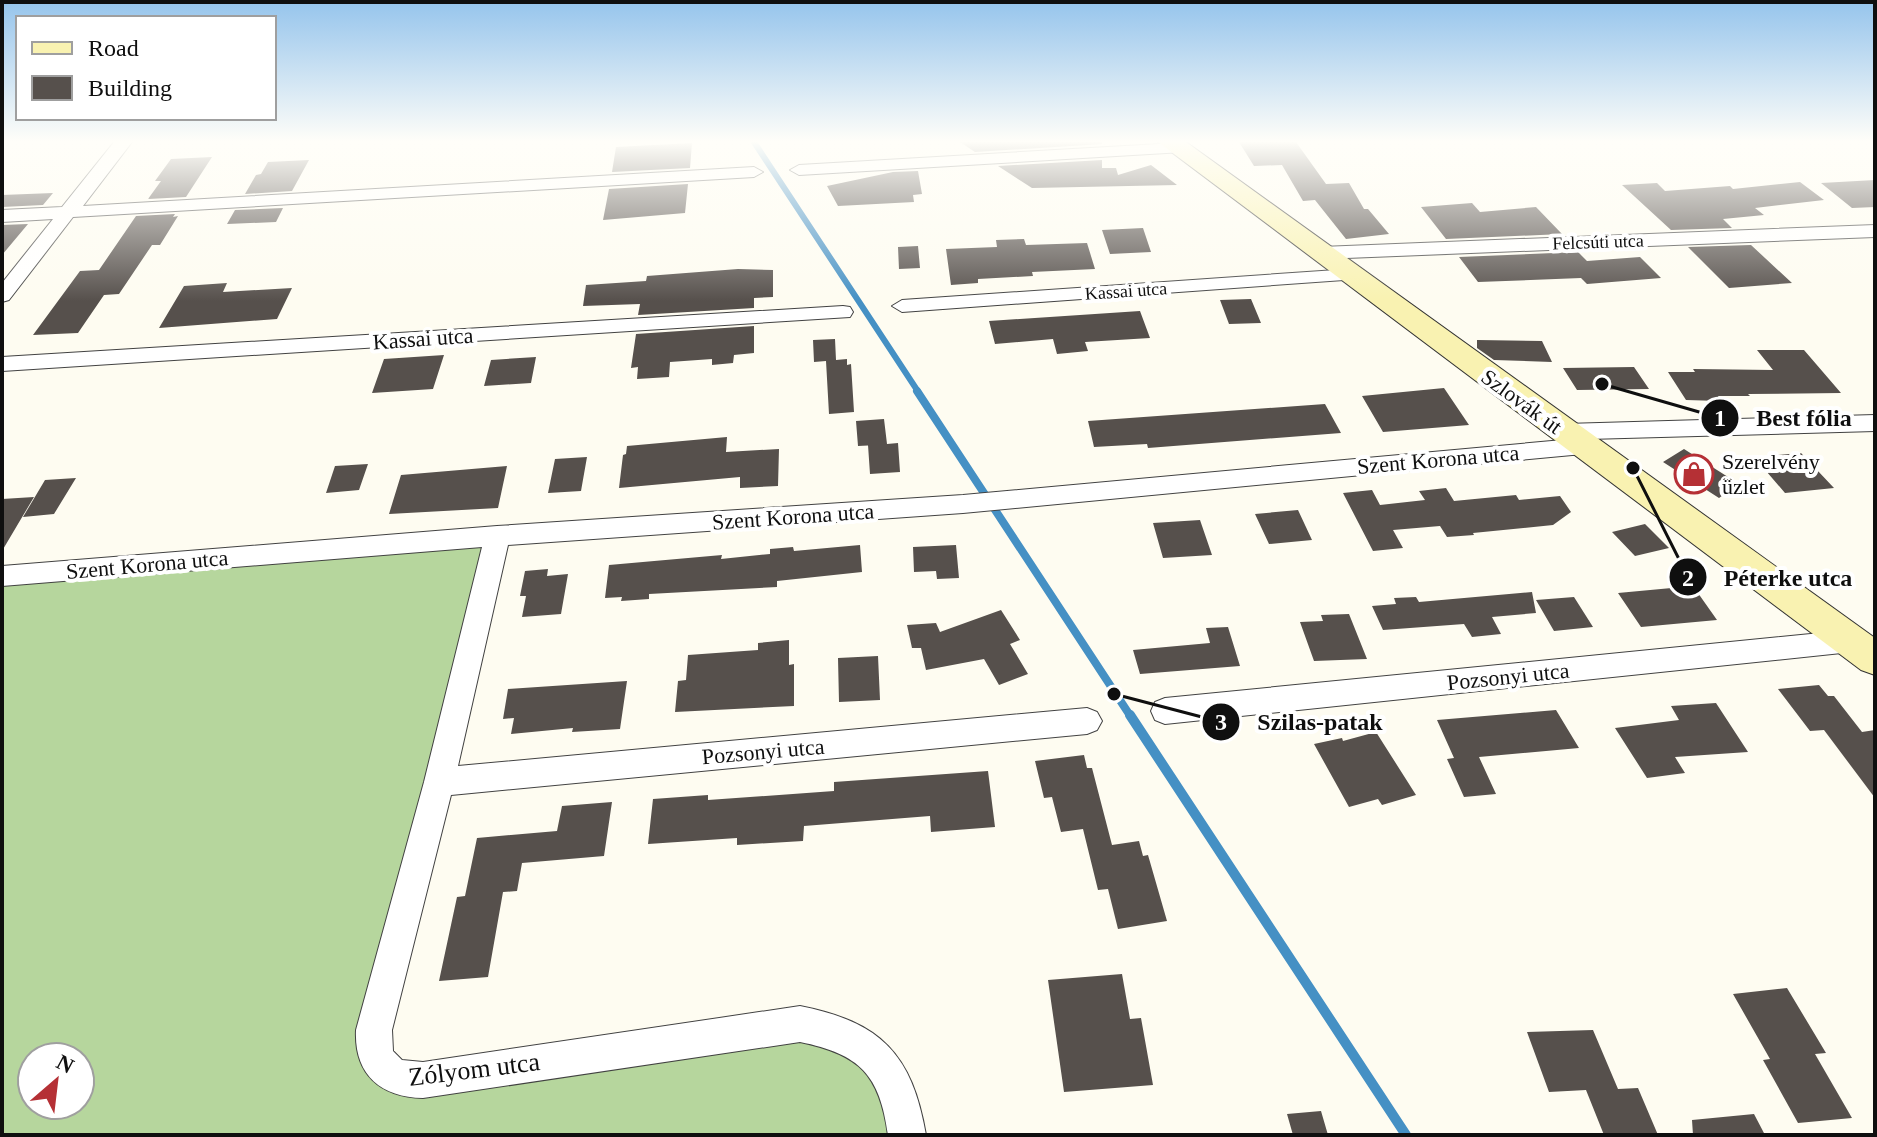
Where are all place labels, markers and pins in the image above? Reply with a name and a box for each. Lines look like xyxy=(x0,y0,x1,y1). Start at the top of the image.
callout: Best fólia xyxy=(1700,394,1867,442)
place label: Szerelvény üzlet xyxy=(1722,449,1820,499)
shop icon: Szerelvény üzlet xyxy=(1673,453,1715,495)
callout: Péterke utca xyxy=(1668,553,1869,601)
callout: Szilas-patak xyxy=(1201,698,1399,746)

